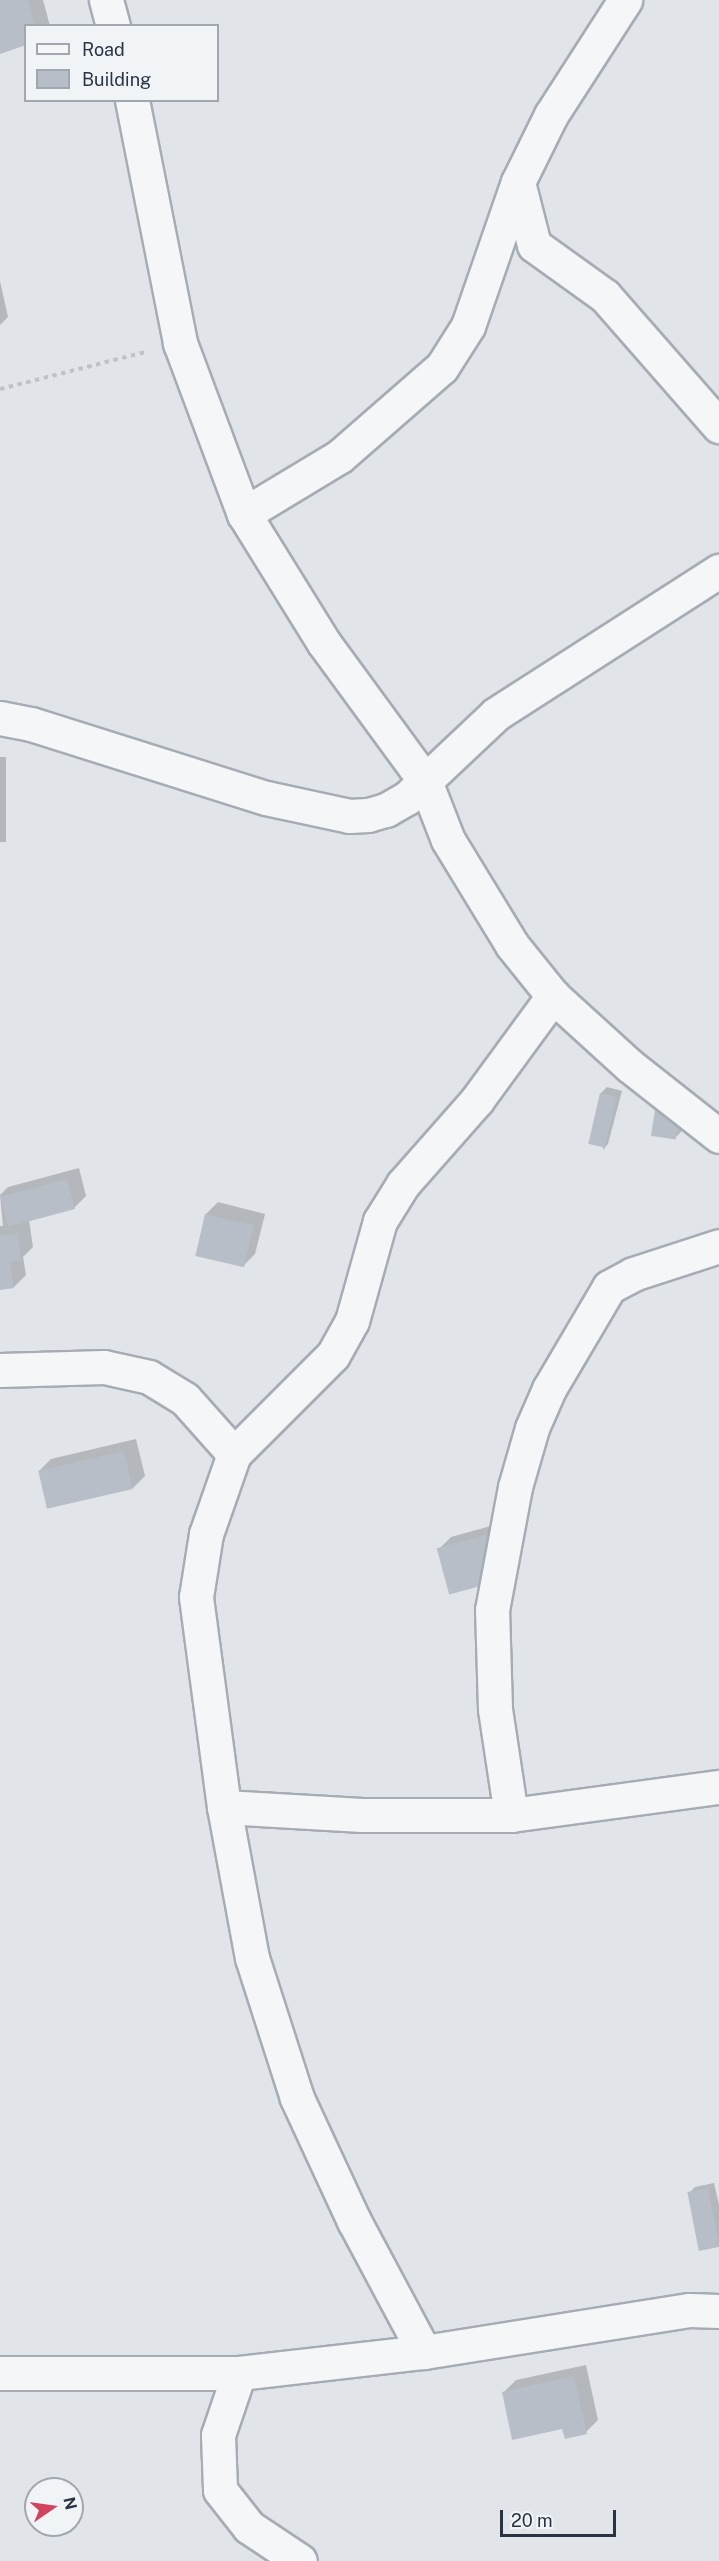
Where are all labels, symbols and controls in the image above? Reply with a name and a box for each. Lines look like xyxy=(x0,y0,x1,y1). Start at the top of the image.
legend xyxy=(24,24,219,102)
text: Road xyxy=(82,39,125,60)
text: Building xyxy=(82,69,151,90)
north arrow xyxy=(24,2477,84,2537)
text: N xyxy=(59,2495,81,2512)
scale bar xyxy=(503,2498,618,2536)
text: 20 m xyxy=(511,2510,553,2531)

